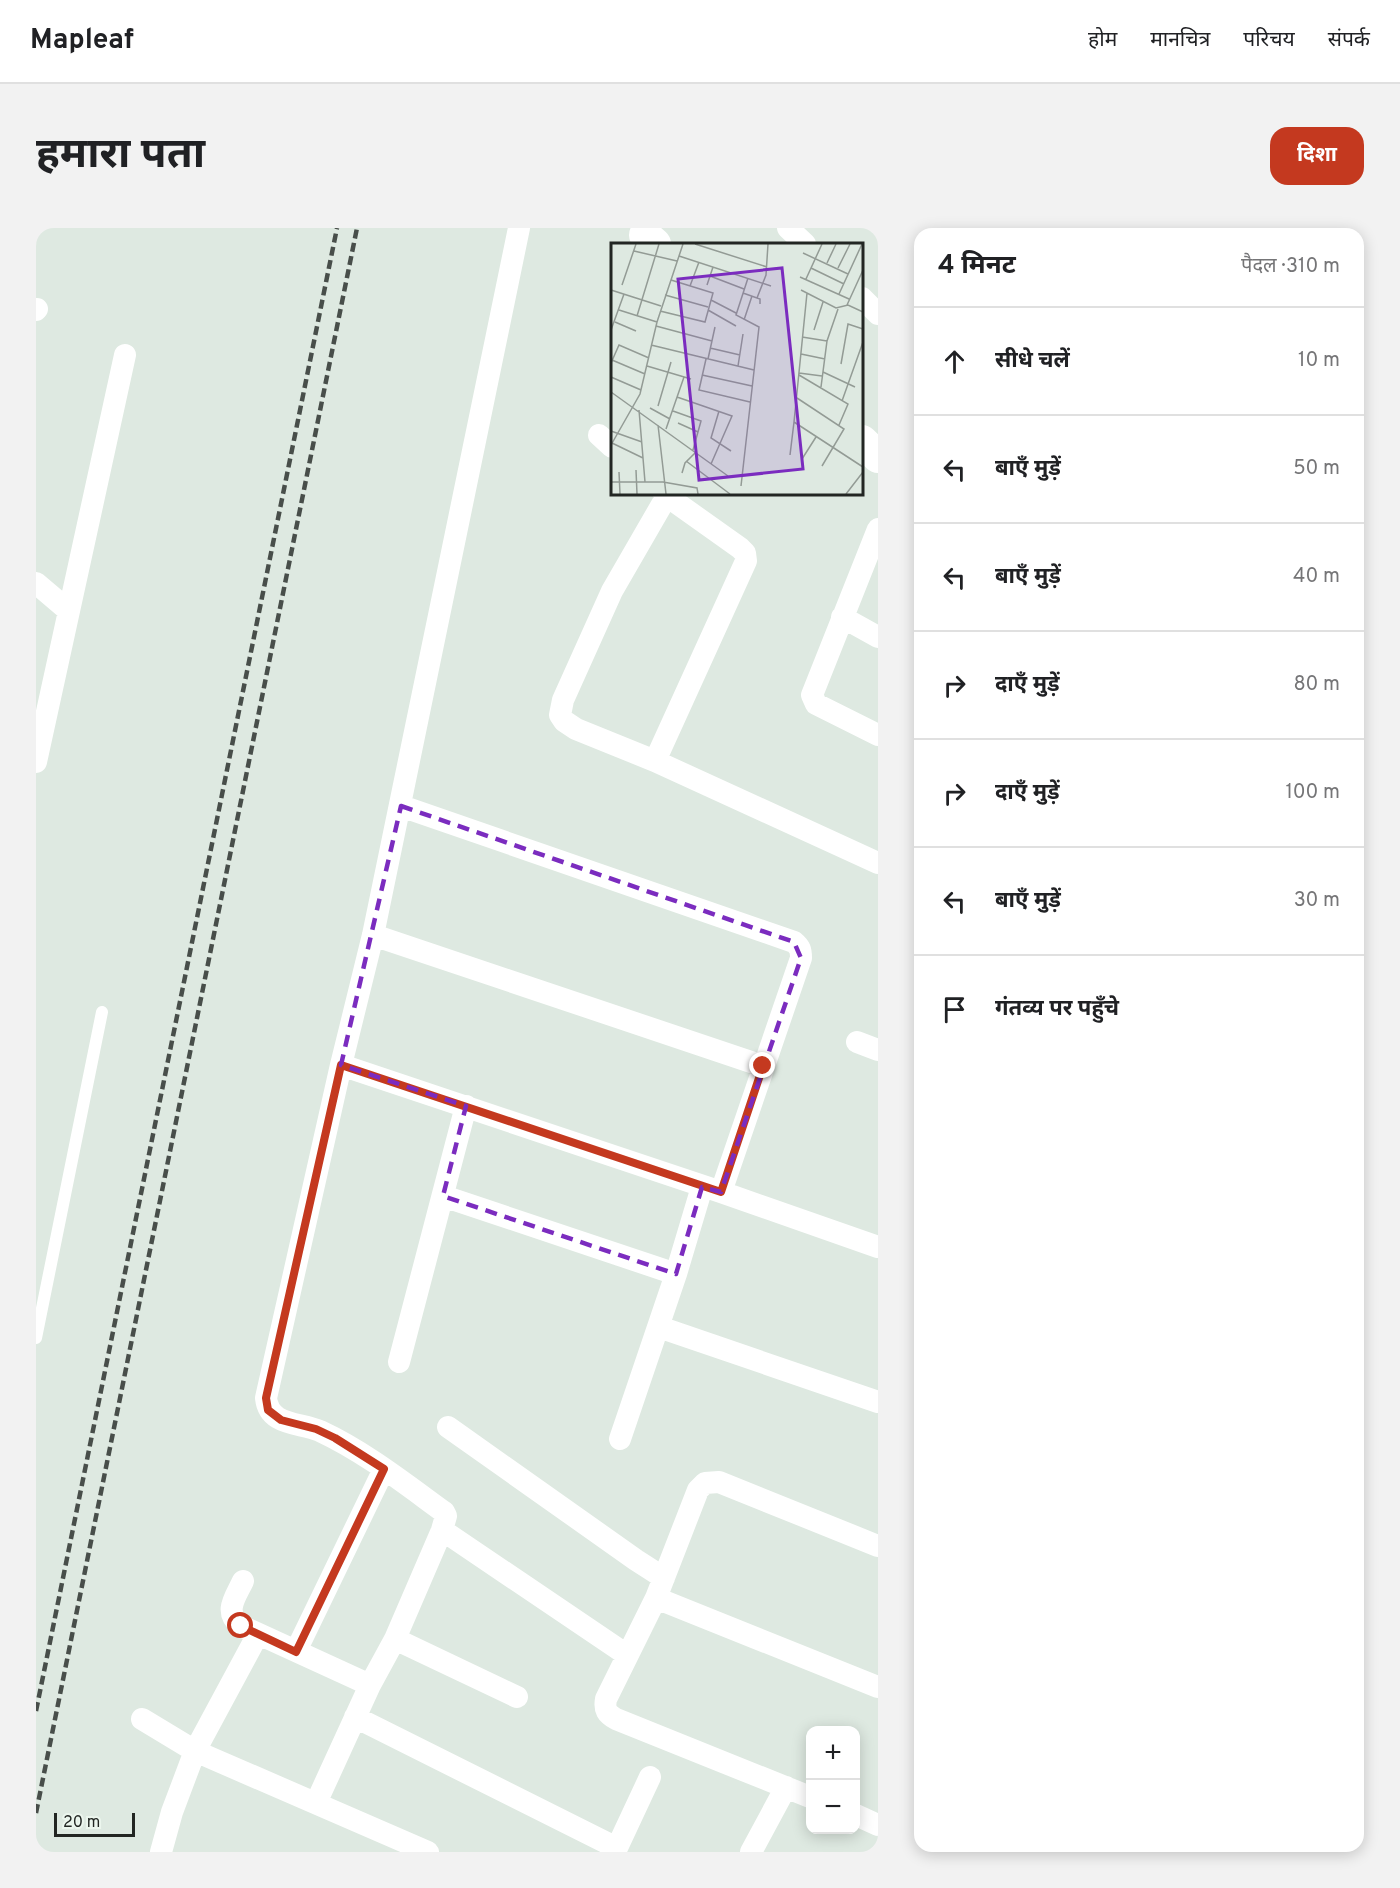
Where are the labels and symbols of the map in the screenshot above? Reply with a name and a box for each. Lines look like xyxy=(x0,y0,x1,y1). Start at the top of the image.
inset map xyxy=(611,243,863,495)
route end xyxy=(749,1052,775,1078)
route start xyxy=(227,1612,253,1638)
scale bar xyxy=(54,1810,135,1838)

